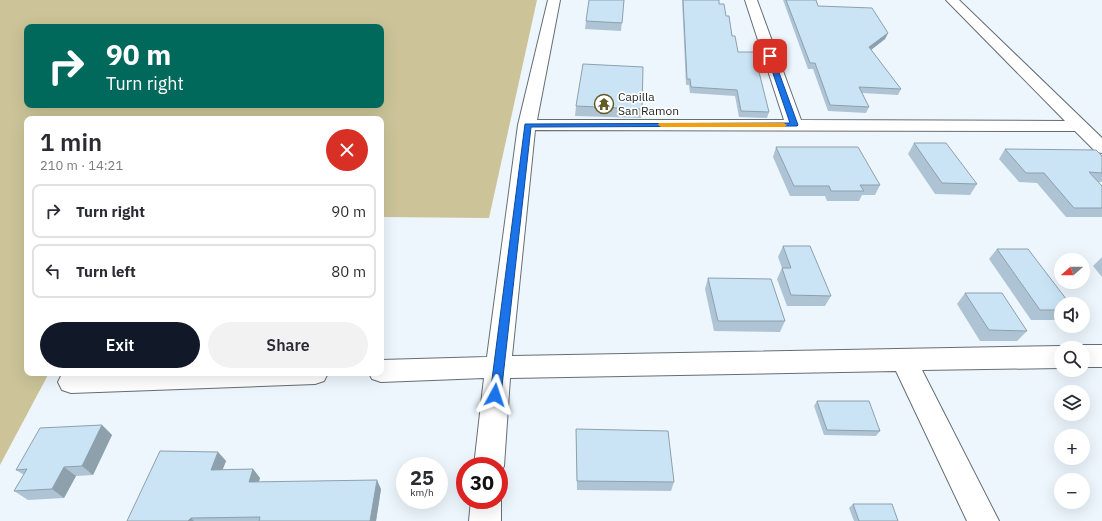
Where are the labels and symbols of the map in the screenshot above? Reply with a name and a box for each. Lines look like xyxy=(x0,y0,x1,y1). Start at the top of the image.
pin xyxy=(753,39,787,73)
place label: Capilla San Ramon xyxy=(618,89,679,118)
temple icon: Capilla San Ramon xyxy=(593,93,615,115)
north arrow xyxy=(1054,253,1090,289)
position arrow xyxy=(474,374,516,416)
speed limit sign: 30 xyxy=(456,457,508,509)

